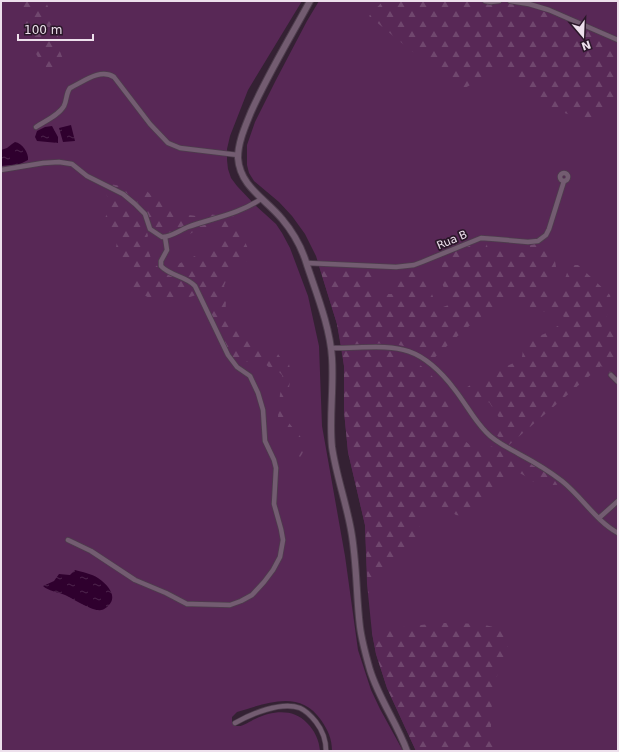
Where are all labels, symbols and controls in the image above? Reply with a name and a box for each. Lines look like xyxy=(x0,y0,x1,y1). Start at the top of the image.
scale bar xyxy=(18,16,93,42)
north arrow xyxy=(563,16,603,56)
text: 100 m xyxy=(24,23,62,37)
text: N xyxy=(580,37,593,53)
street label: Rua B xyxy=(435,228,469,252)

